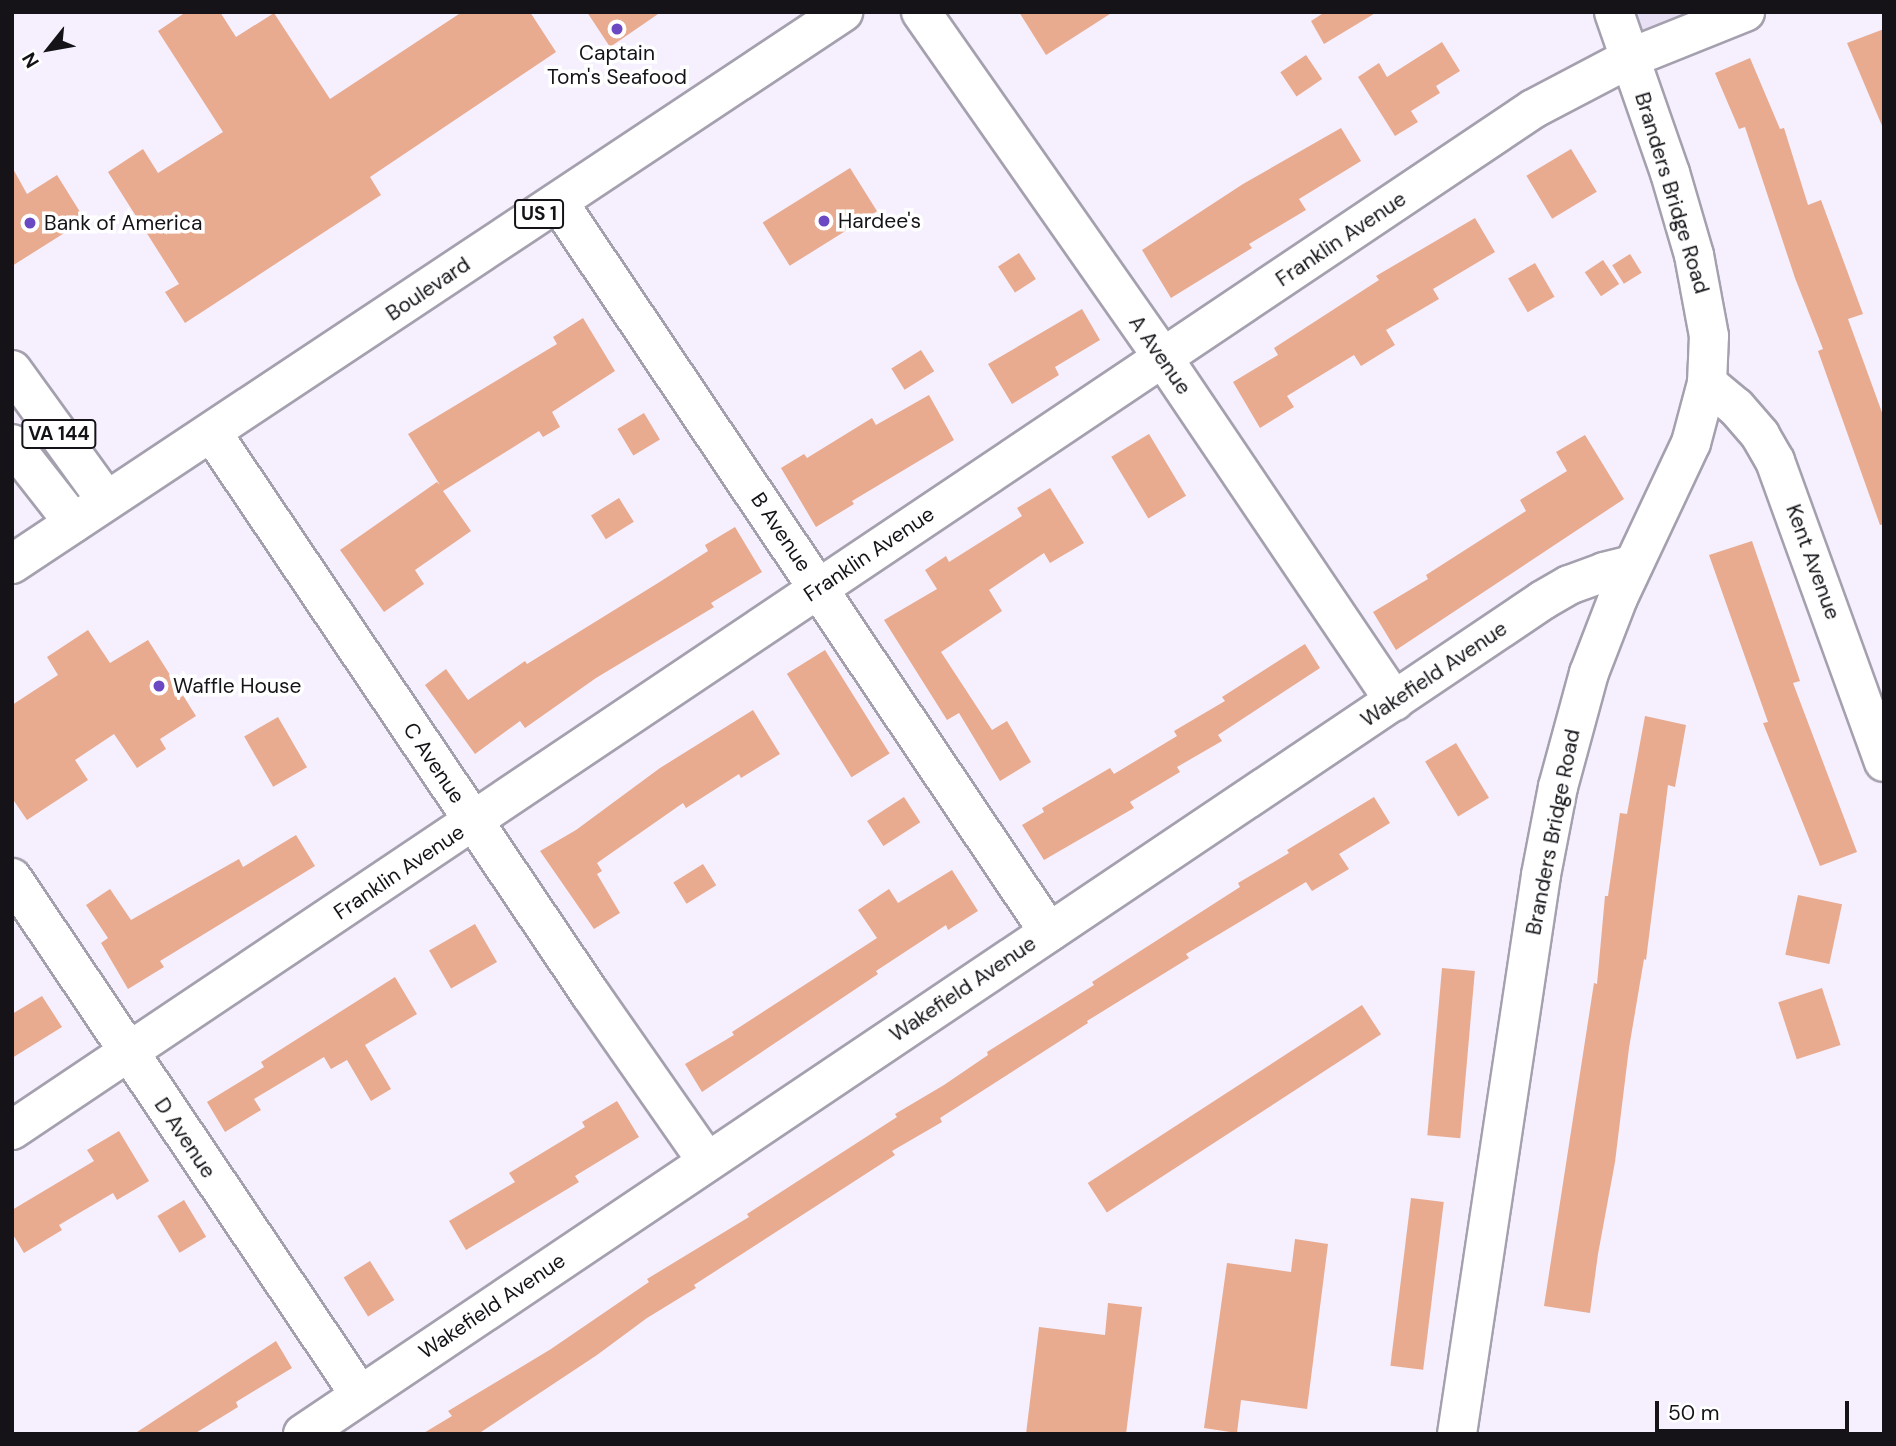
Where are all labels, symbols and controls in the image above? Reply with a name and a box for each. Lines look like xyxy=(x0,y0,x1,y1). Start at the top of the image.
north arrow xyxy=(14,14,84,84)
marker: Captain Tom's Seafood xyxy=(609,21,625,37)
place label: Captain Tom's Seafood xyxy=(547,40,687,90)
text: N xyxy=(16,48,45,72)
street label: Branders Bridge Road xyxy=(1629,89,1715,297)
street label: Franklin Avenue xyxy=(1271,186,1411,292)
road number: US 1 xyxy=(513,198,565,230)
place label: Hardee's xyxy=(838,208,921,234)
place label: Bank of America xyxy=(44,210,202,236)
marker: Hardee's xyxy=(816,213,832,229)
marker: Bank of America xyxy=(22,215,38,231)
street label: Boulevard xyxy=(381,252,475,326)
street label: A Avenue xyxy=(1124,311,1196,399)
road number: VA 144 xyxy=(20,418,98,449)
street label: B Avenue xyxy=(746,488,816,576)
street label: Franklin Avenue xyxy=(799,501,939,607)
street label: Kent Avenue xyxy=(1781,501,1845,623)
street label: Wakefield Avenue xyxy=(1356,616,1512,732)
place label: Waffle House xyxy=(173,673,301,699)
marker: Waffle House xyxy=(151,678,167,694)
street label: C Avenue xyxy=(398,718,470,808)
street label: Branders Bridge Road xyxy=(1521,727,1585,937)
street label: Franklin Avenue xyxy=(329,819,469,925)
street label: Wakefield Avenue xyxy=(885,931,1041,1047)
street label: D Avenue xyxy=(149,1093,221,1183)
street label: Wakefield Avenue xyxy=(414,1248,570,1364)
scale bar xyxy=(1658,1386,1852,1430)
text: 50 m xyxy=(1668,1399,1719,1427)

